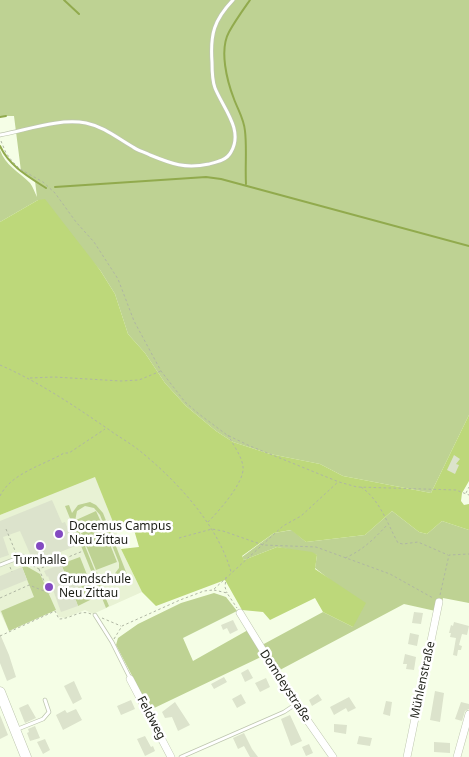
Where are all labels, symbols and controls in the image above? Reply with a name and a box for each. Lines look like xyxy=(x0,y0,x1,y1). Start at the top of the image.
place label: Docemus Campus Neu Zittau xyxy=(69,520,171,548)
marker: Docemus Campus Neu Zittau xyxy=(53,528,65,540)
marker: Turnhalle xyxy=(34,540,46,552)
place label: Turnhalle xyxy=(14,554,66,568)
place label: Grundschule Neu Zittau xyxy=(59,573,131,601)
marker: Grundschule Neu Zittau xyxy=(43,581,55,593)
street label: Mühlenstraße xyxy=(408,640,438,720)
street label: Domdeystraße xyxy=(256,647,314,725)
street label: Feldweg xyxy=(134,694,168,742)

